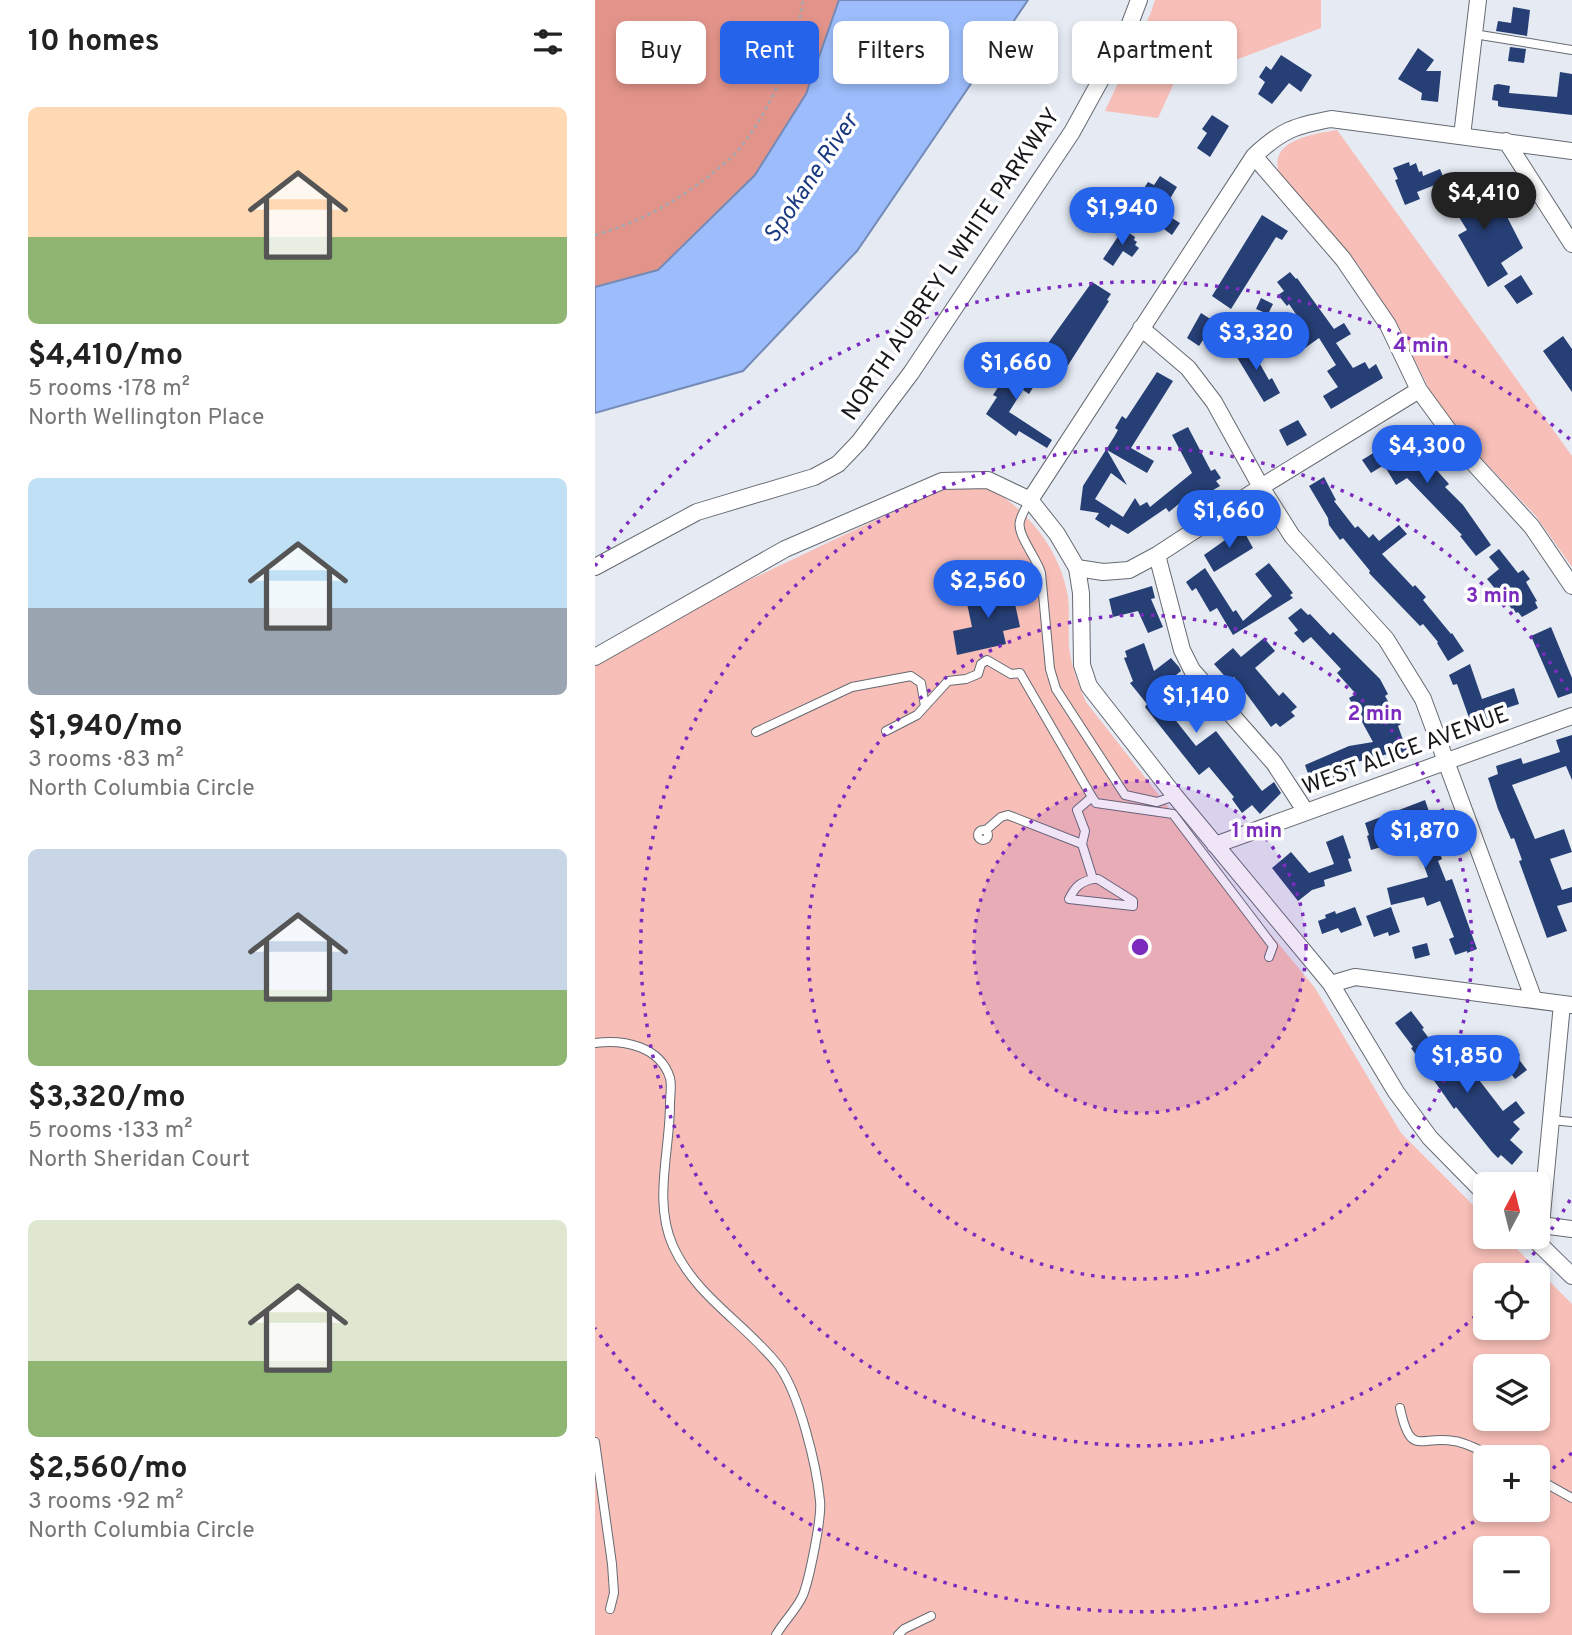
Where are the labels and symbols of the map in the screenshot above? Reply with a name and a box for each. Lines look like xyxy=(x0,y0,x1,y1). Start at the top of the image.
street label: NORTH AUBREY L WHITE PARKWAY xyxy=(836,103,1068,427)
water label: Spokane River xyxy=(758,107,867,249)
pin: $4,410 xyxy=(1427,173,1541,232)
pin: $1,940 xyxy=(1065,188,1179,247)
pin: $3,320 xyxy=(1199,312,1313,372)
text: 4 min xyxy=(1393,333,1449,360)
pin: $1,660 xyxy=(959,342,1073,402)
pin: $4,300 xyxy=(1370,426,1484,485)
pin: $1,660 xyxy=(1172,490,1286,550)
pin: $2,560 xyxy=(931,560,1045,620)
text: 3 min xyxy=(1466,583,1520,610)
pin: $1,140 xyxy=(1139,676,1253,735)
street label: WEST ALICE AVENUE xyxy=(1299,701,1513,803)
text: 2 min xyxy=(1348,701,1402,728)
pin: $1,870 xyxy=(1368,810,1482,870)
text: 1 min xyxy=(1232,818,1282,845)
centre of rings xyxy=(1128,935,1152,959)
pin: $1,850 xyxy=(1410,1036,1524,1095)
north arrow xyxy=(1473,1172,1551,1250)

